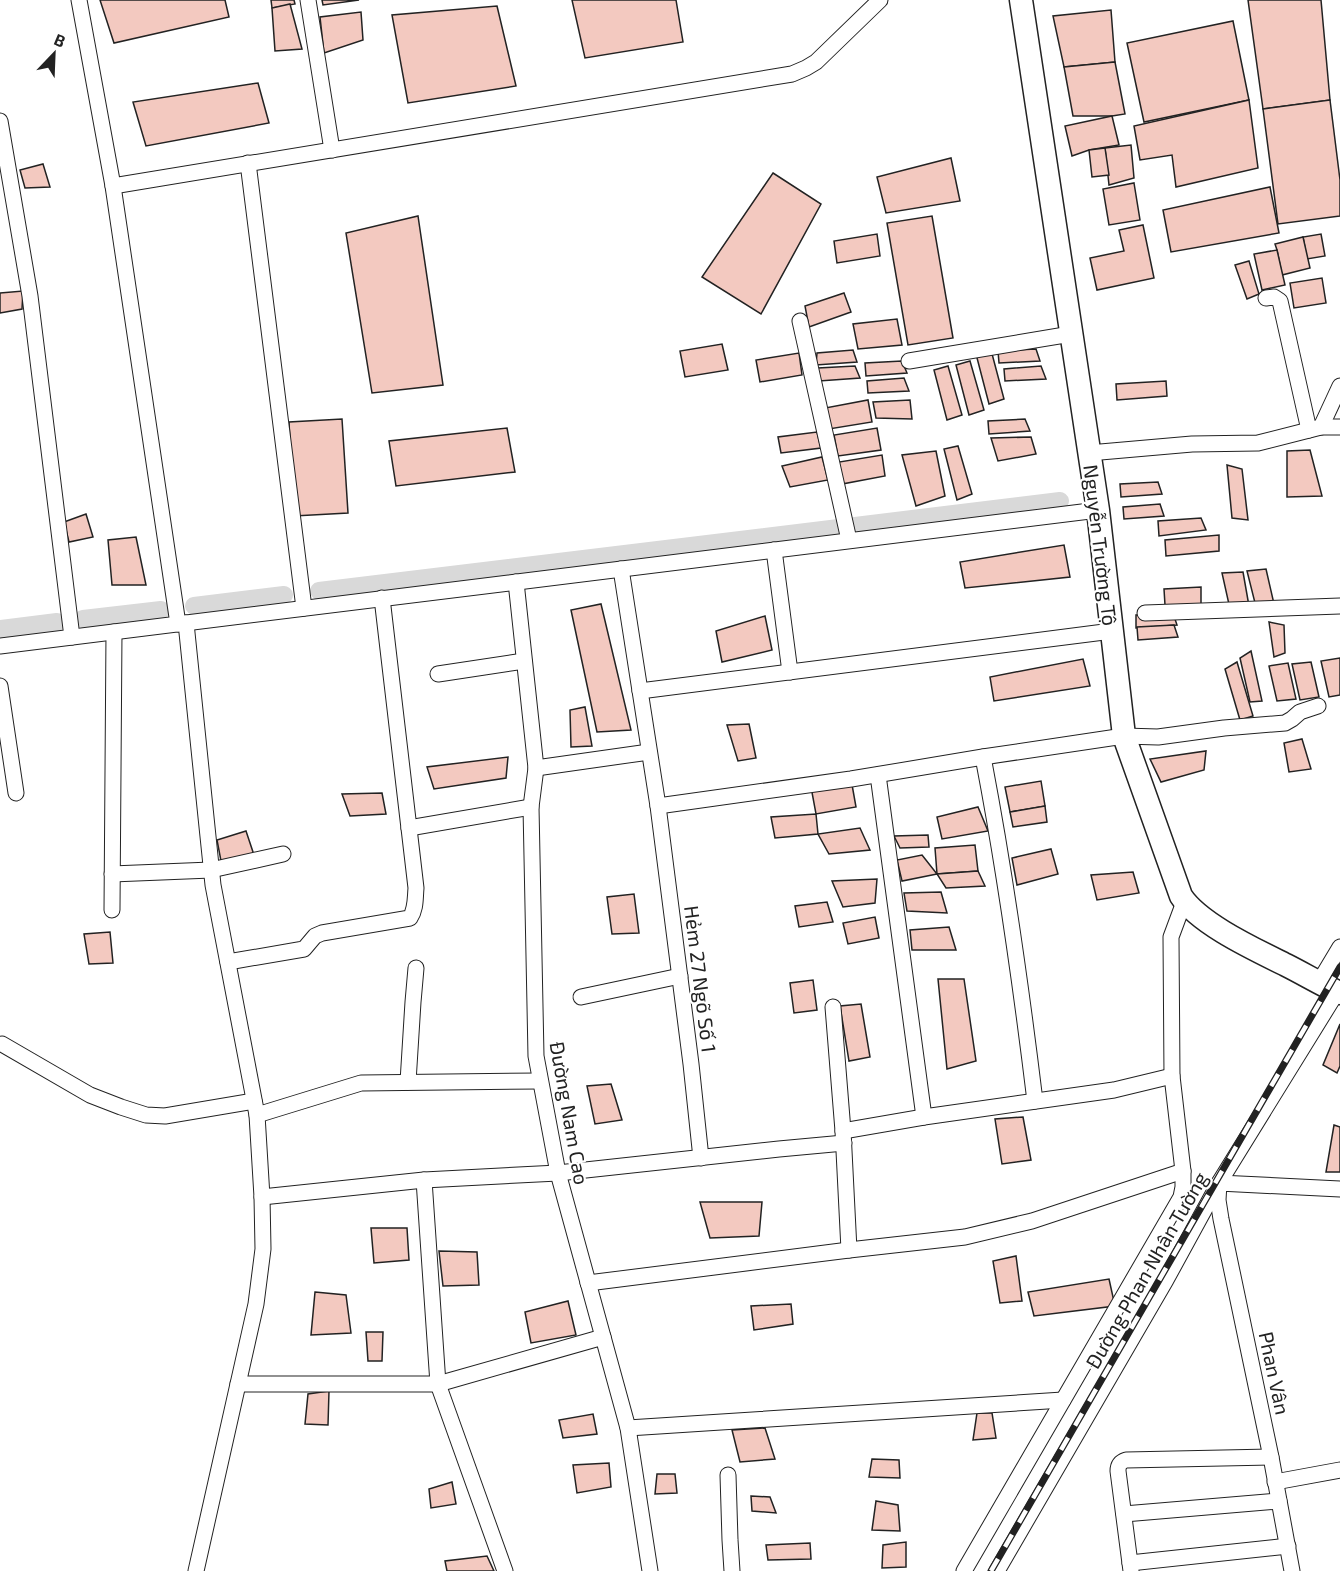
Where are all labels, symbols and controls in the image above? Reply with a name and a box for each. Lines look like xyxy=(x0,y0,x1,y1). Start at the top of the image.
north arrow xyxy=(24,24,84,84)
text: B xyxy=(52,29,68,50)
street label: Nguyễn Trường Tộ xyxy=(1079,463,1123,627)
street label: Hẻm 27 Ngõ Số 1 xyxy=(680,904,722,1054)
street label: Đường Nam Cao xyxy=(546,1040,594,1186)
street label: Đường Phan Nhân Tường xyxy=(1080,1167,1212,1373)
street label: Phan Vân xyxy=(1255,1329,1295,1417)

